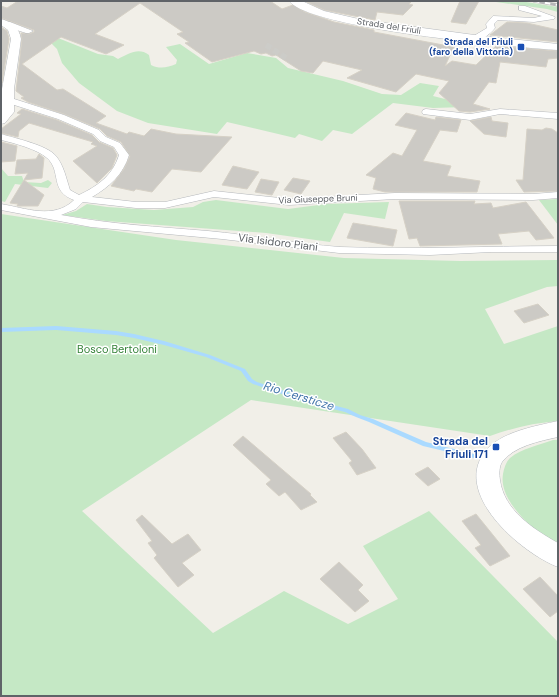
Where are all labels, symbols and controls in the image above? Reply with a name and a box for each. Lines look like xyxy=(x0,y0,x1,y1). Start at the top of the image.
street label: Strada del Friuli xyxy=(356,15,422,37)
place label: Strada del Friuli (faro della Vittoria) xyxy=(429,36,513,58)
marker: Strada del Friuli (faro della Vittoria) xyxy=(516,42,526,52)
street label: Via Giuseppe Bruni xyxy=(278,192,358,206)
street label: Via Isidoro Piani xyxy=(237,230,319,254)
park label: Bosco Bertoloni xyxy=(77,342,157,356)
water label: Rio Cersticze xyxy=(262,378,336,414)
place label: Strada del Friuli 171 xyxy=(433,434,488,461)
marker: Strada del Friuli 171 xyxy=(491,442,501,452)

